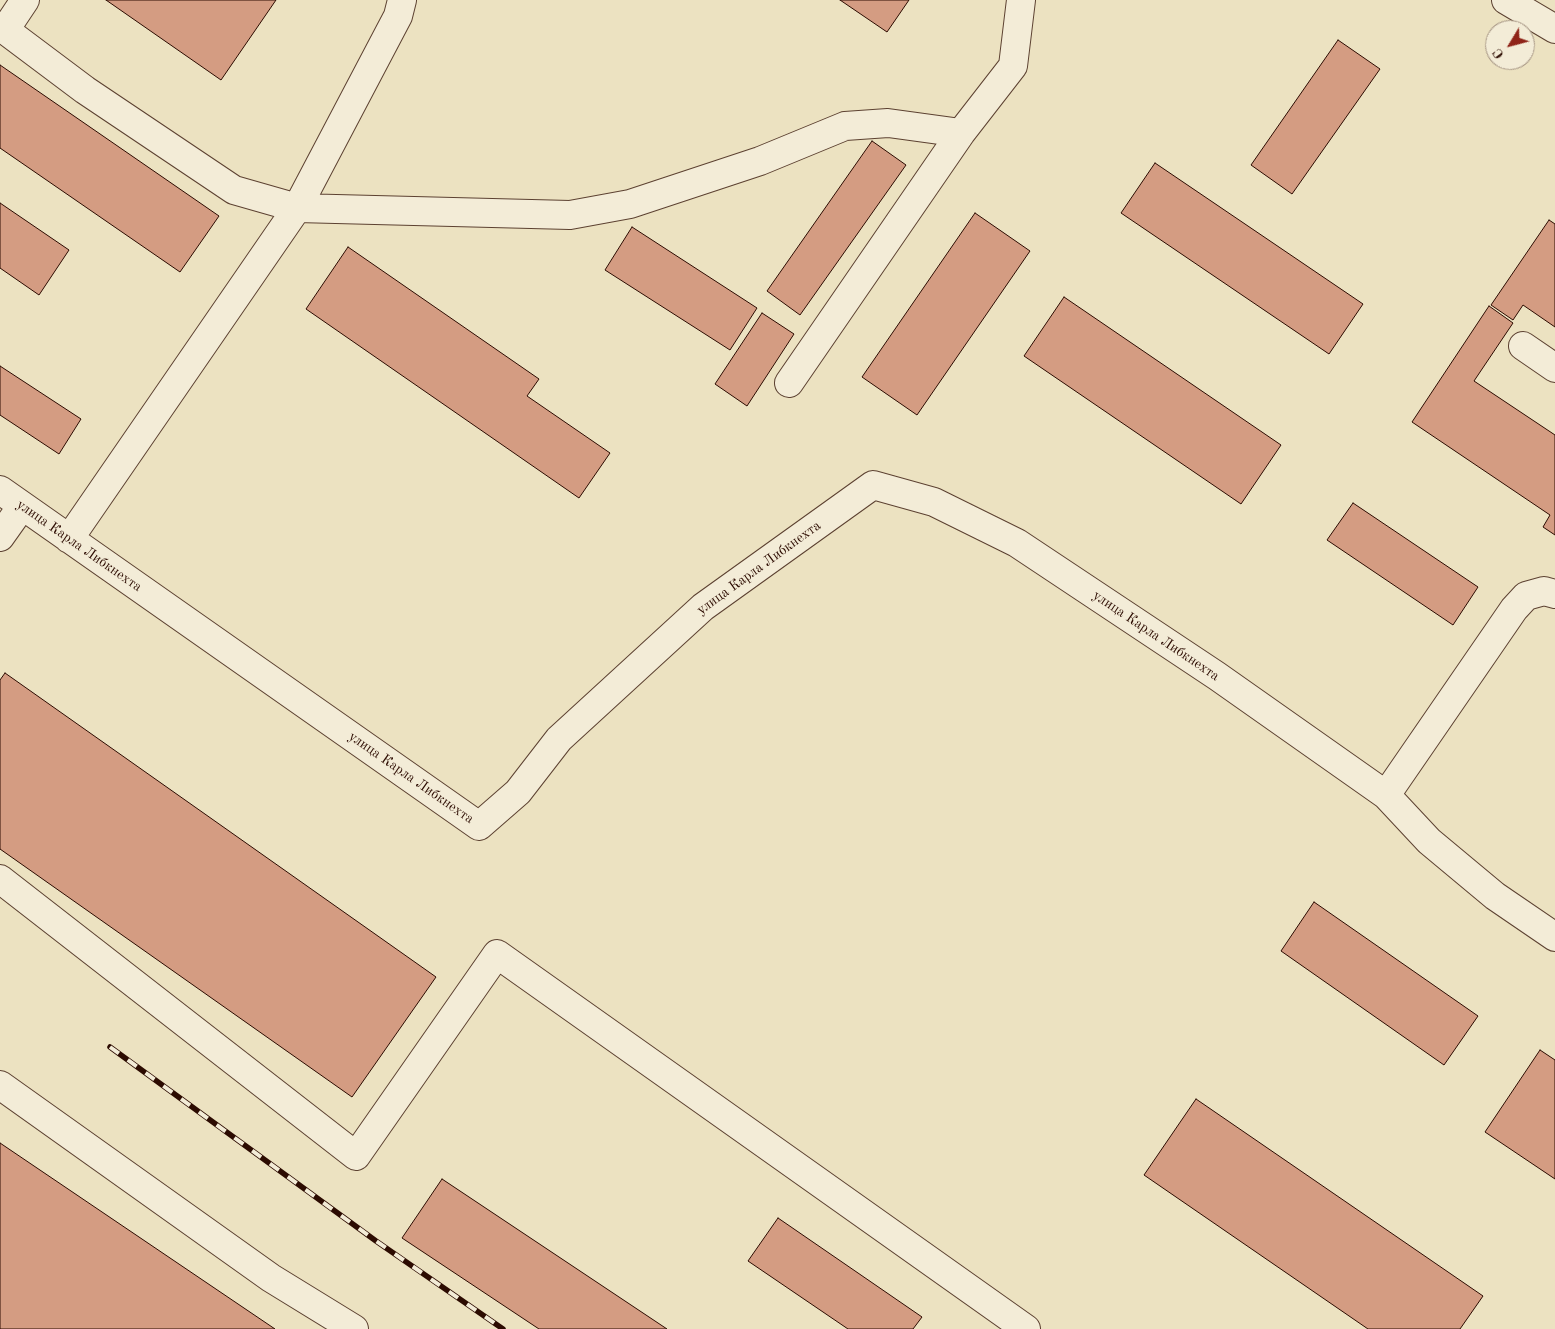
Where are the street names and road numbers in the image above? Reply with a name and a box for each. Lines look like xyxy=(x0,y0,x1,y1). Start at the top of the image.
street label: улица Карла Либкнехта xyxy=(13,496,145,596)
street label: улица Карла Либкнехта xyxy=(694,517,824,619)
street label: улица Карла Либкнехта xyxy=(1089,587,1223,685)
street label: улица Карла Либкнехта xyxy=(345,728,477,828)

